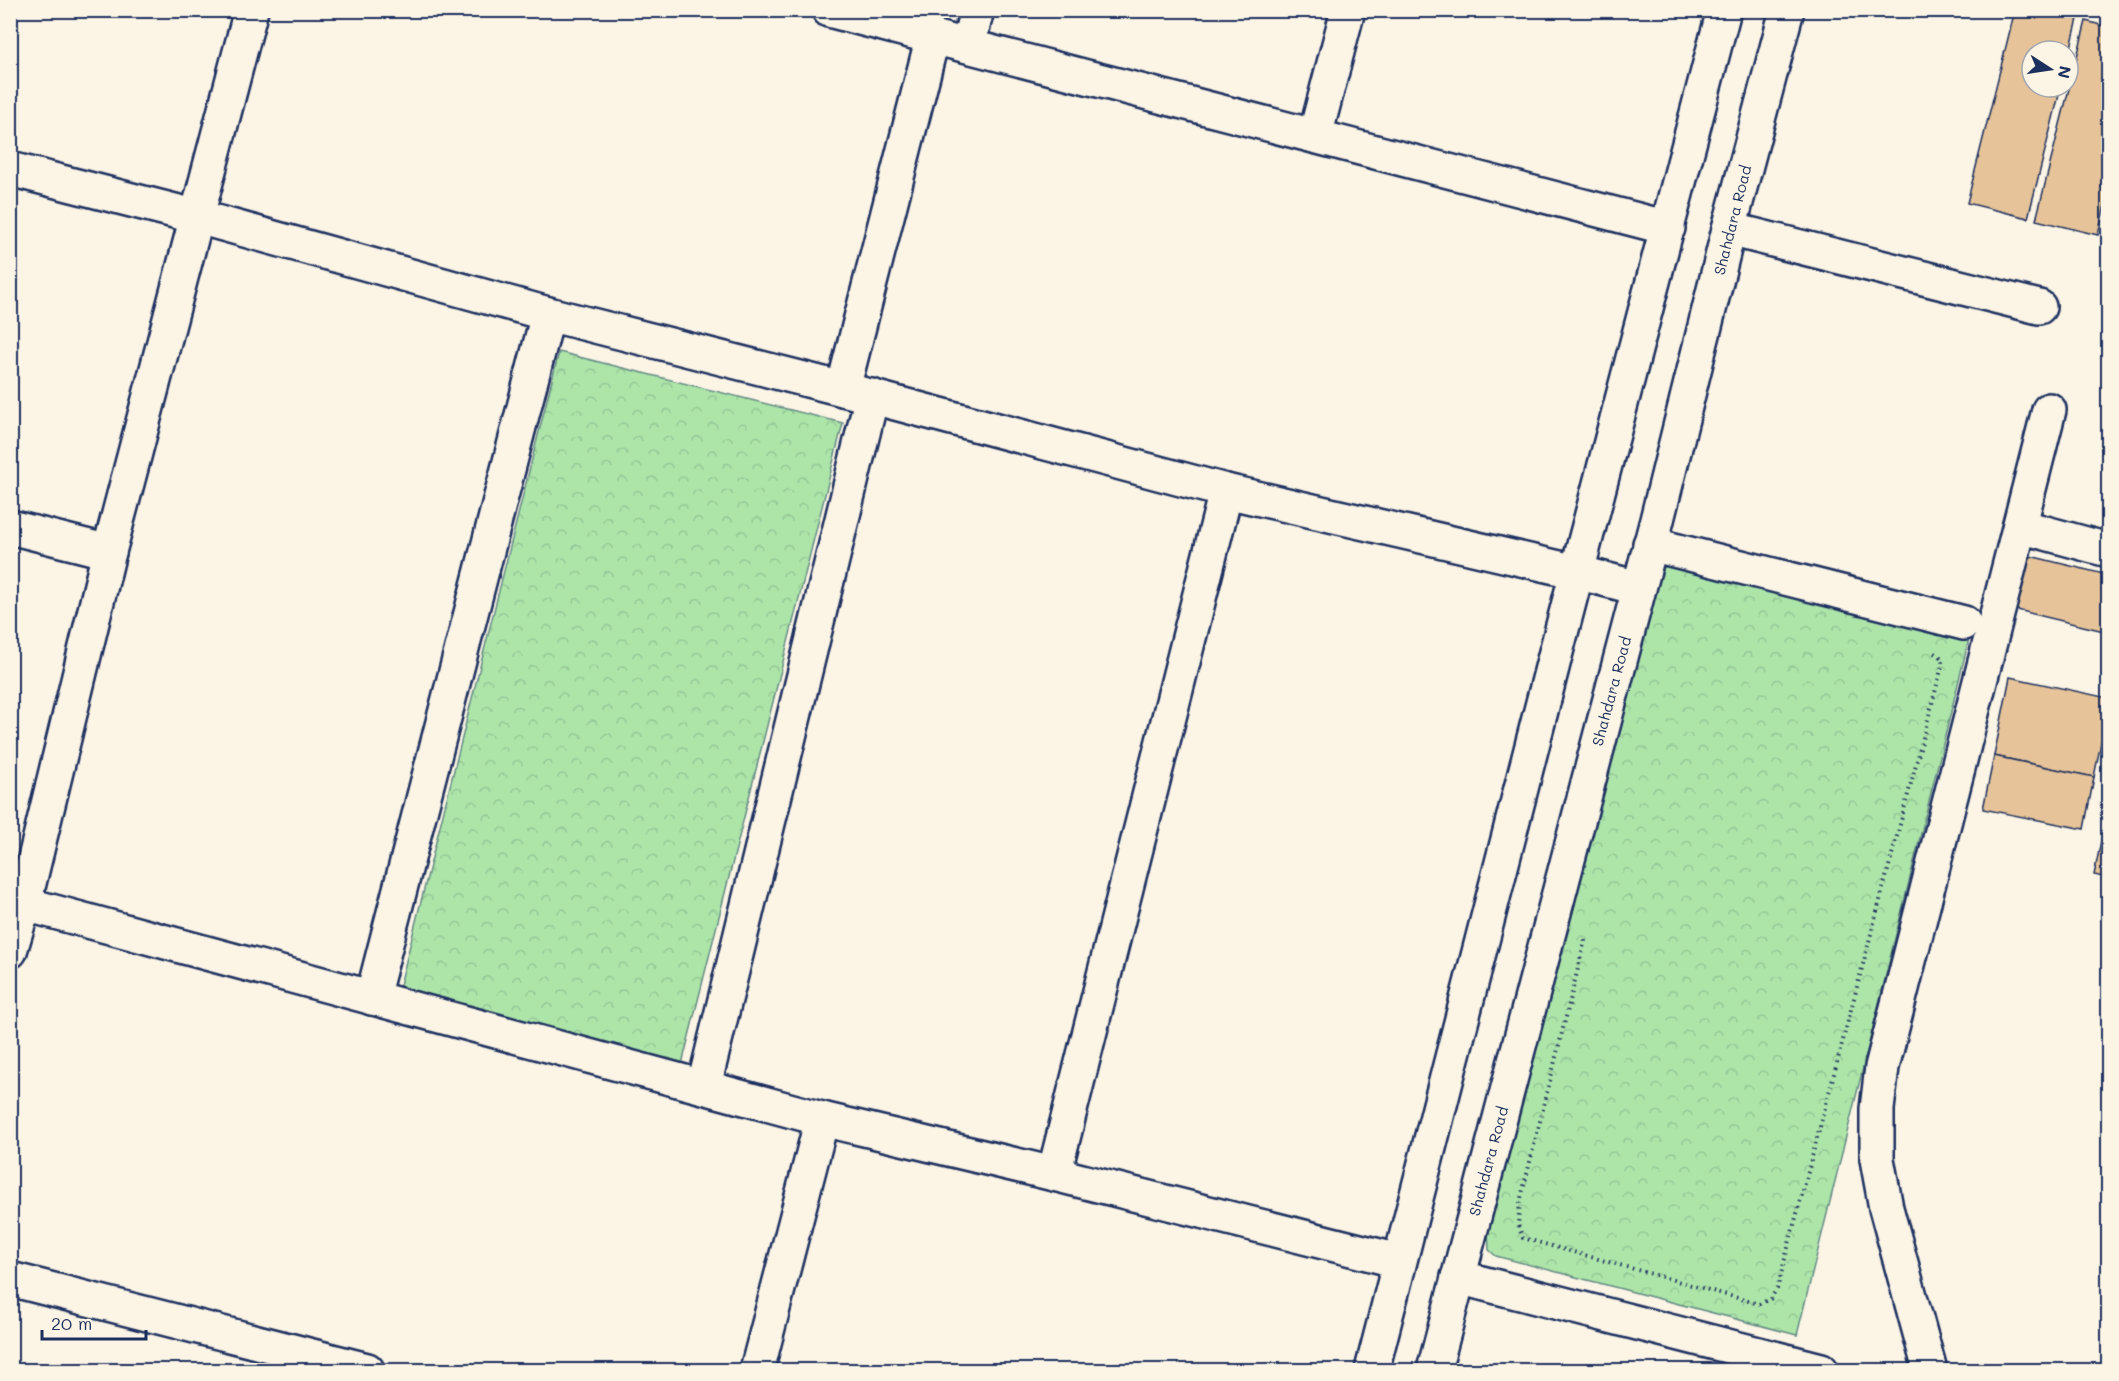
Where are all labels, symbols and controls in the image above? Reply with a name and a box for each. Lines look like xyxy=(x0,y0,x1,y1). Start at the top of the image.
north arrow xyxy=(2020,39,2080,99)
text: N xyxy=(2054,64,2077,80)
street label: Shahdara Road xyxy=(1709,163,1755,277)
street label: Shahdara Road xyxy=(1587,634,1635,748)
street label: Shahdara Road xyxy=(1464,1104,1512,1218)
scale bar xyxy=(42,1303,146,1341)
text: 20 m xyxy=(51,1311,92,1335)

